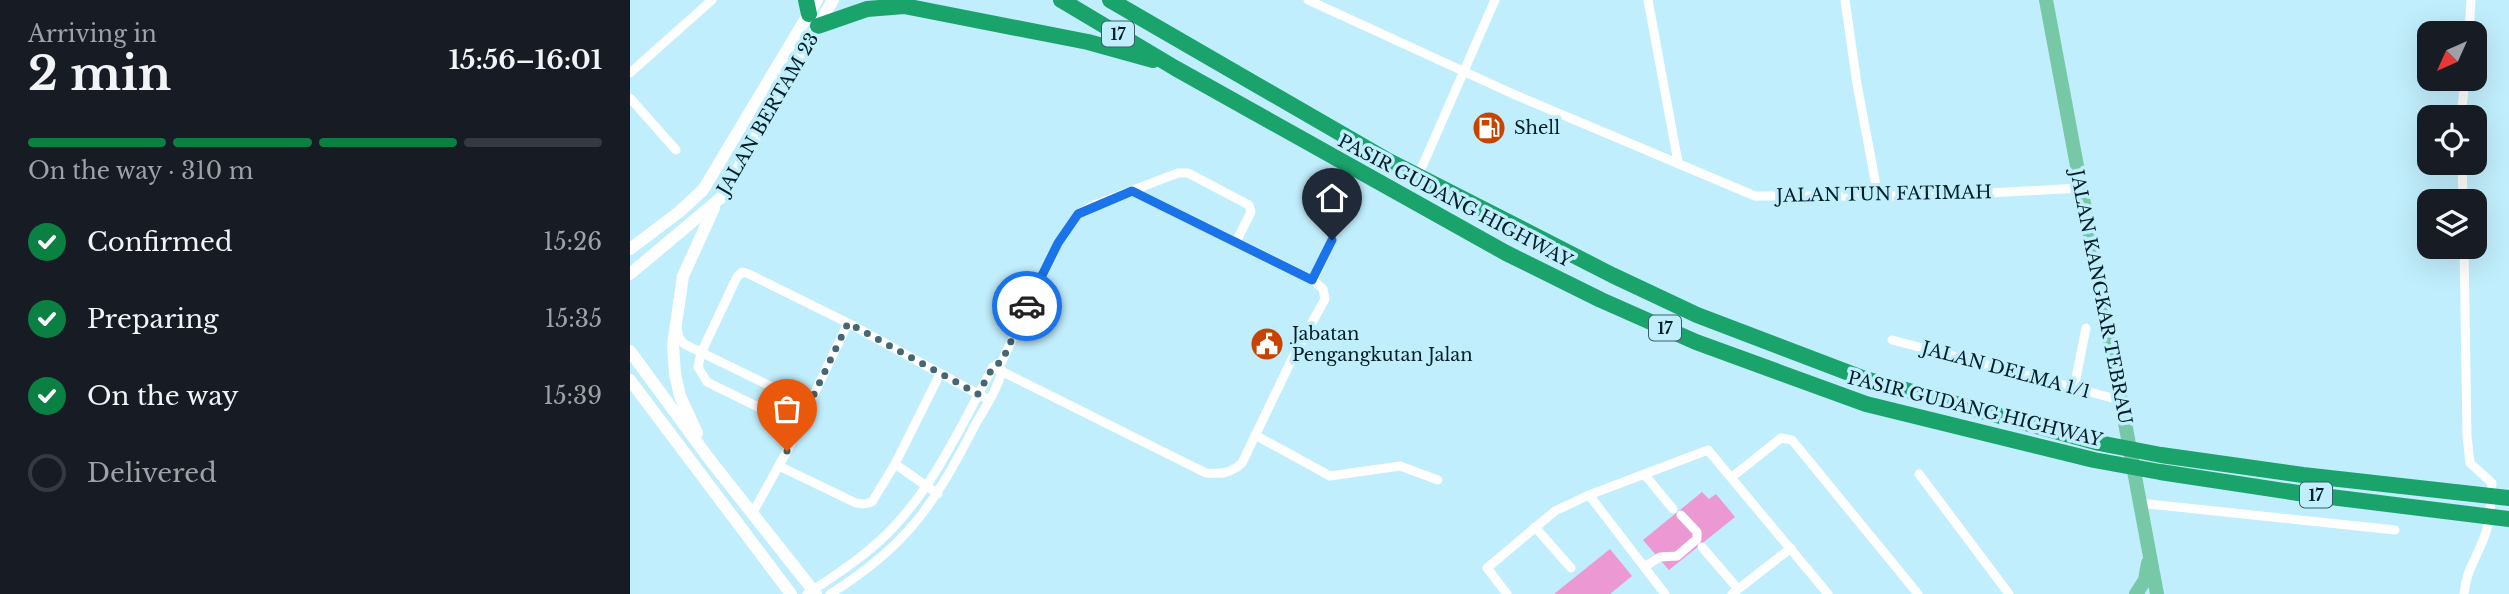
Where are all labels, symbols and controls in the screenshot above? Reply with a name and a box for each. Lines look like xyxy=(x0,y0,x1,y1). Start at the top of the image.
text: Arriving in xyxy=(28,20,157,48)
north arrow xyxy=(2417,21,2487,91)
map controls xyxy=(2417,21,2487,259)
road number: 17 xyxy=(1102,22,1134,46)
street label: JALAN BERTAM 23 xyxy=(712,29,823,201)
text: 15:56–16:01 xyxy=(449,44,602,76)
text: 2 min xyxy=(28,45,171,102)
button: locate xyxy=(2417,105,2487,175)
fuel station icon: Shell xyxy=(1470,109,1508,147)
place label: Shell xyxy=(1514,117,1560,139)
street label: PASIR GUDANG HIGHWAY xyxy=(1334,130,1576,273)
text: On the way · 310 m xyxy=(28,157,253,185)
street label: JALAN KANGKAR TEBRAU xyxy=(2065,166,2137,426)
pin xyxy=(1302,168,1362,240)
icon: home xyxy=(1313,179,1351,217)
street label: JALAN TUN FATIMAH xyxy=(1774,181,1992,207)
button: layers xyxy=(2417,189,2487,259)
icon: check xyxy=(28,223,66,261)
text: Confirmed xyxy=(87,226,232,258)
text: 15:26 xyxy=(543,228,602,256)
courier xyxy=(992,271,1062,341)
icon: car xyxy=(1008,287,1046,325)
icon: check xyxy=(28,300,66,338)
text: Preparing xyxy=(87,303,219,335)
text: 15:35 xyxy=(545,305,602,333)
road number: 17 xyxy=(1649,316,1681,340)
place label: Jabatan Pengangkutan Jalan xyxy=(1290,323,1473,366)
public building icon: Jabatan Pengangkutan Jalan xyxy=(1248,325,1286,363)
street label: JALAN DELMA 1/1 xyxy=(1918,336,2093,403)
street label: PASIR GUDANG HIGHWAY xyxy=(1845,367,2105,452)
icon: check xyxy=(28,377,66,415)
pin xyxy=(757,379,817,451)
text: On the way xyxy=(87,380,239,412)
text: 15:39 xyxy=(543,382,602,410)
icon: bag xyxy=(768,390,806,428)
text: Delivered xyxy=(87,457,217,489)
road number: 17 xyxy=(2300,482,2332,508)

